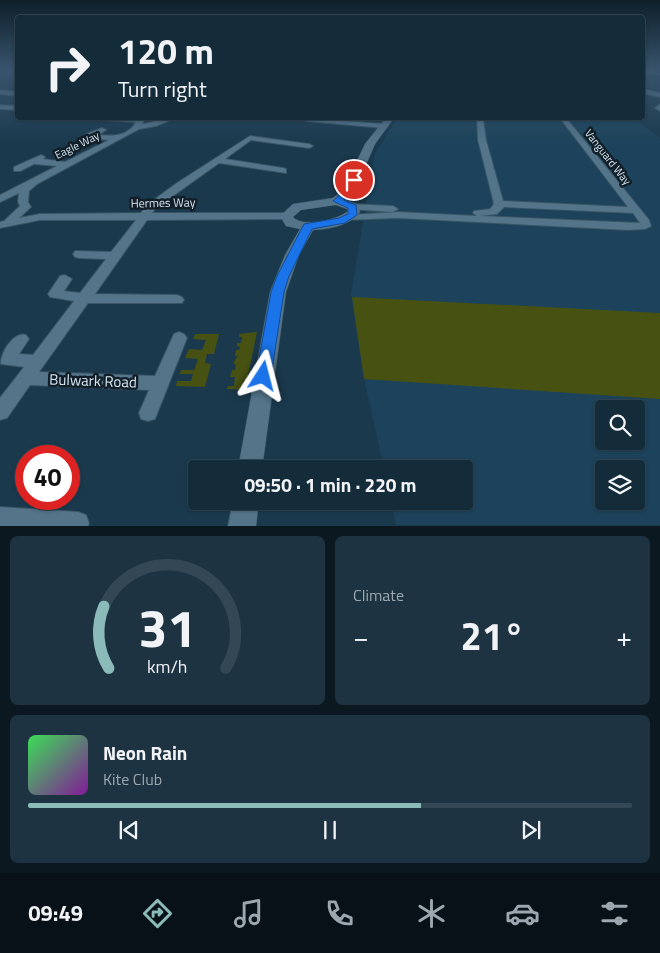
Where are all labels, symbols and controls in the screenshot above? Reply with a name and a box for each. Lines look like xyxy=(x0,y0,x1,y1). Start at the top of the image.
text: 120 m xyxy=(118,24,214,78)
icon: right xyxy=(35,35,100,100)
text: Turn right xyxy=(118,72,207,106)
street label: Vanguard Way xyxy=(581,126,635,189)
street label: Eagle Way xyxy=(52,127,103,163)
pin xyxy=(333,159,375,201)
icon: arrive xyxy=(340,166,368,194)
street label: Hermes Way xyxy=(130,192,196,213)
position arrow xyxy=(236,349,288,401)
street label: Bulwark Road xyxy=(49,367,137,394)
map controls xyxy=(595,400,645,510)
button: search xyxy=(595,400,645,450)
speed limit sign: 40 xyxy=(15,445,80,510)
button: layers xyxy=(595,460,645,510)
text: 09:50 · 1 min · 220 m xyxy=(244,470,417,499)
text: Climate xyxy=(353,583,404,607)
text: 31 xyxy=(138,588,197,667)
text: 21° xyxy=(461,607,524,665)
text: − xyxy=(353,615,369,658)
text: + xyxy=(616,615,632,658)
text: km/h xyxy=(147,653,188,680)
text: Neon Rain xyxy=(103,738,187,767)
text: Kite Club xyxy=(103,767,162,791)
icon: previous xyxy=(115,816,143,844)
icon: pause xyxy=(316,816,344,844)
icon: next xyxy=(517,816,545,844)
text: 09:49 xyxy=(28,896,83,930)
icon: directions xyxy=(140,896,175,931)
icon: music xyxy=(231,896,266,931)
icon: phone xyxy=(322,896,357,931)
icon: climate xyxy=(414,896,449,931)
icon: car xyxy=(505,896,540,931)
icon: filters xyxy=(597,896,632,931)

